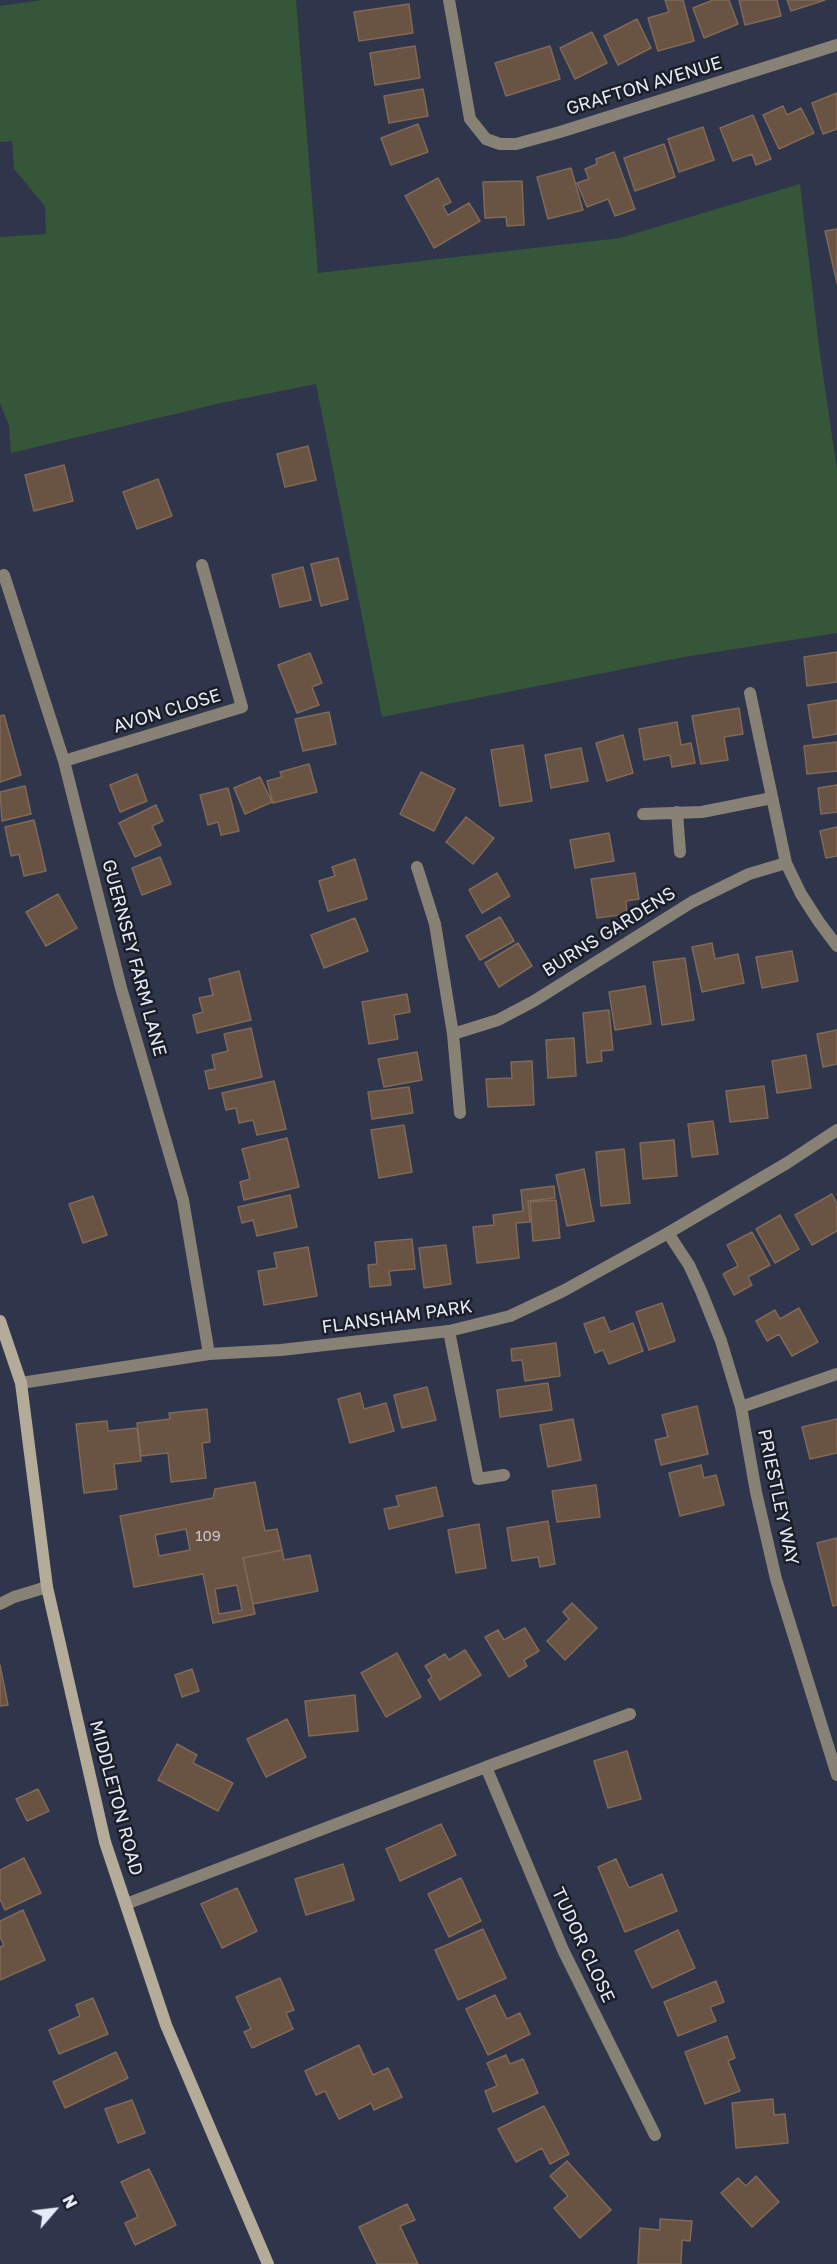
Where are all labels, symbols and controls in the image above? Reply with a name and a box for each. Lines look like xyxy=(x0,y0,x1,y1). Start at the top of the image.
street label: GRAFTON AVENUE xyxy=(564,52,724,120)
street label: AVON CLOSE xyxy=(111,684,223,738)
street label: GUERNSEY FARM LANE xyxy=(97,857,171,1059)
street label: BURNS GARDENS xyxy=(539,882,679,982)
street label: FLANSHAM PARK xyxy=(320,1296,474,1338)
street label: PRIESTLEY WAY xyxy=(753,1427,803,1567)
house number: 109 xyxy=(195,1527,221,1545)
street label: MIDDLETON ROAD xyxy=(85,1718,147,1878)
street label: TUDOR CLOSE xyxy=(547,1884,619,2006)
north arrow xyxy=(24,2180,84,2240)
text: N xyxy=(58,2191,82,2212)

